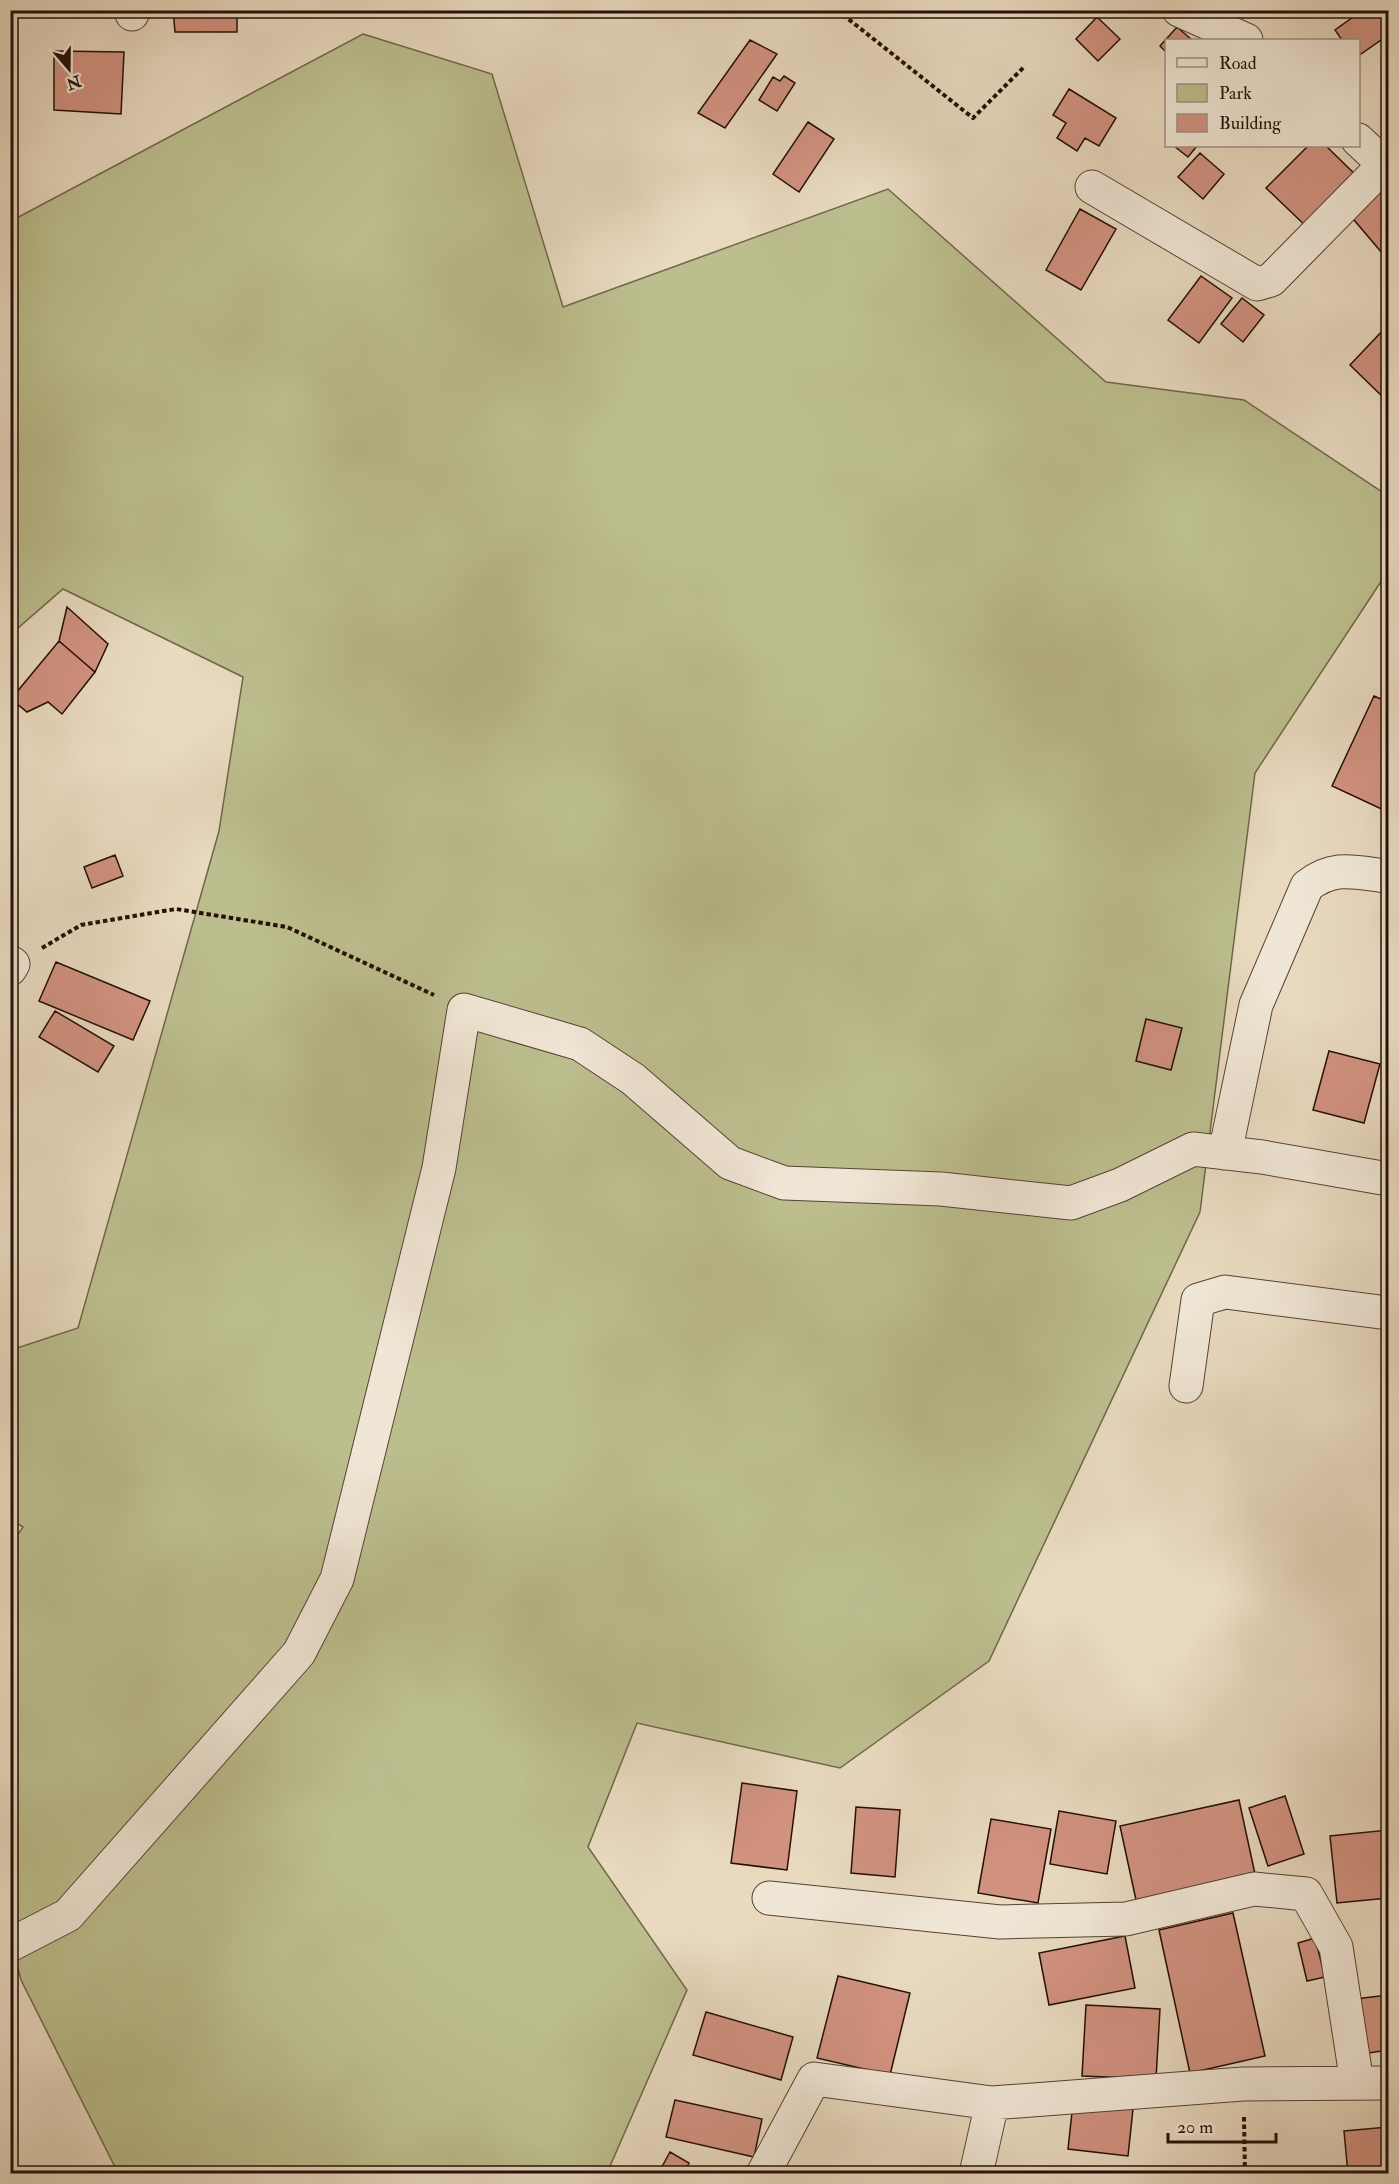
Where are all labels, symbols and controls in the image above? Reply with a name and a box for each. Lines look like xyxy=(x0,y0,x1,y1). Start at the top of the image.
north arrow xyxy=(39,39,99,99)
legend xyxy=(1165,39,1360,147)
text: Road xyxy=(1219,52,1257,75)
text: N xyxy=(63,70,85,94)
text: Park xyxy=(1219,82,1252,105)
text: Building xyxy=(1219,112,1282,135)
scale bar xyxy=(1168,2106,1276,2144)
text: 20 m xyxy=(1177,2116,1213,2139)

